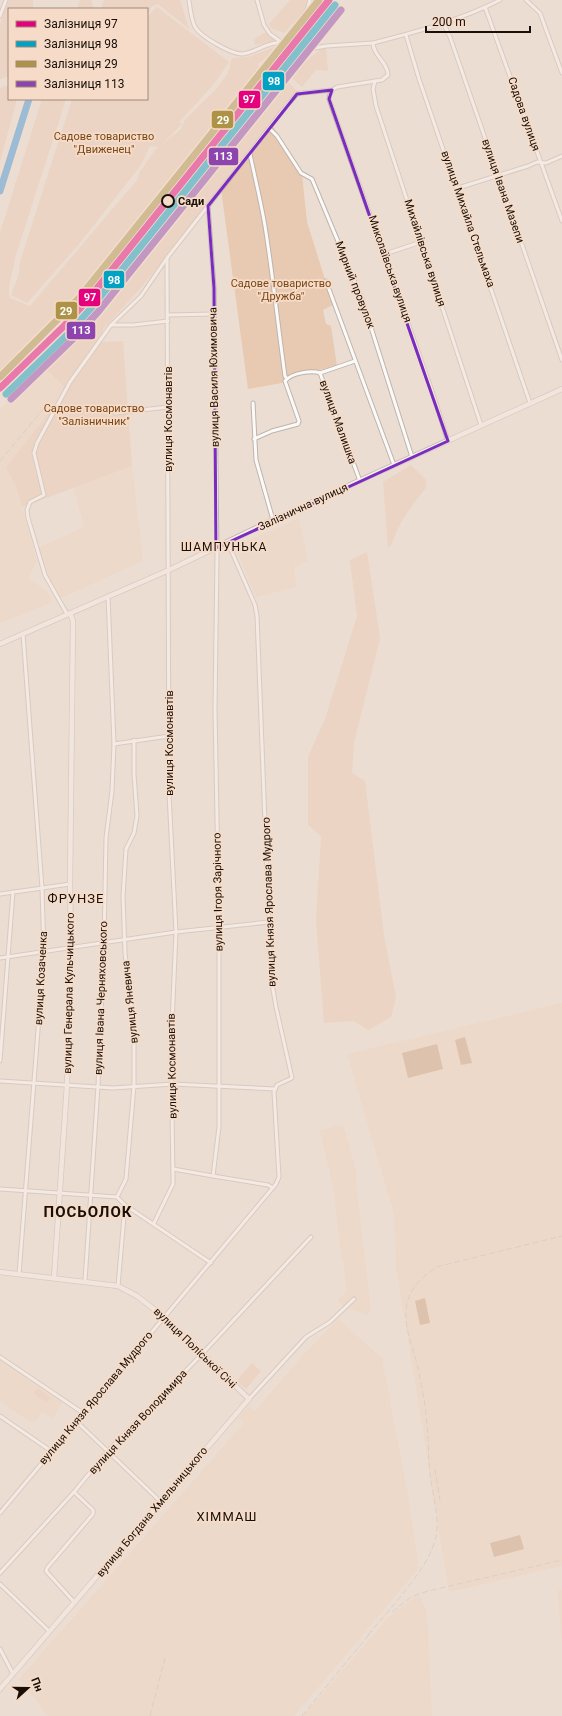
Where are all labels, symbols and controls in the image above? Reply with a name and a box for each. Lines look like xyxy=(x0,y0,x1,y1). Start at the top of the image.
legend xyxy=(8,8,148,100)
scale bar xyxy=(426,8,530,34)
text: 200 m xyxy=(432,15,466,29)
text: Залізниця 97 xyxy=(44,17,118,31)
text: Залізниця 98 xyxy=(44,37,118,51)
text: Залізниця 29 xyxy=(44,57,118,71)
line badge: 98 xyxy=(262,71,285,91)
text: 98 xyxy=(268,75,280,88)
street label: Садова вулиця xyxy=(505,75,543,153)
text: Залізниця 113 xyxy=(44,77,124,91)
line badge: 97 xyxy=(238,90,261,109)
text: 97 xyxy=(243,93,255,106)
line badge: 29 xyxy=(211,110,234,129)
text: 29 xyxy=(217,114,229,127)
park label: Садове товариство "Движенец" xyxy=(54,130,154,156)
street label: вулиця Івана Мазепи xyxy=(479,137,527,245)
line badge: 113 xyxy=(208,147,239,166)
street label: вулиця Михайла Стельмаха xyxy=(438,149,498,289)
text: 113 xyxy=(214,150,232,163)
marker: Сади xyxy=(161,194,175,208)
place label: Сади xyxy=(178,195,204,208)
street label: Михайлівська вулиця xyxy=(402,198,448,308)
street label: Миколаївська вулиця xyxy=(366,214,414,324)
street label: Мирний провулок xyxy=(332,239,378,331)
line badge: 98 xyxy=(103,270,125,289)
text: 98 xyxy=(108,274,120,287)
park label: Садове товариство "Дружба" xyxy=(231,277,331,303)
line badge: 97 xyxy=(78,288,101,307)
text: 97 xyxy=(84,291,96,304)
line badge: 29 xyxy=(55,301,78,320)
text: 29 xyxy=(60,305,72,318)
street label: вулиця Василя Юхимовича xyxy=(206,307,222,447)
line badge: 113 xyxy=(66,321,96,340)
text: 113 xyxy=(72,324,90,337)
street label: вулиця Космонавтів xyxy=(162,366,175,472)
street label: вулиця Малишка xyxy=(317,378,359,466)
park label: Садове товариство "Залізничник" xyxy=(44,402,144,428)
street label: Залізнична вулиця xyxy=(256,481,350,533)
district label: ШАМПУНЬКА xyxy=(181,540,267,554)
street label: вулиця Космонавтів xyxy=(163,690,176,796)
street label: вулиця Князя Ярослава Мудрого xyxy=(260,817,278,987)
street label: вулиця Ігоря Зарічного xyxy=(210,833,226,951)
district label: ФРУНЗЕ xyxy=(48,891,104,906)
street label: вулиця Генерала Кульчицького xyxy=(61,912,77,1074)
street label: вулиця Івана Черняховського xyxy=(92,921,110,1075)
street label: вулиця Козаченка xyxy=(32,931,50,1025)
street label: вулиця Яневича xyxy=(119,960,141,1044)
street label: вулиця Космонавтів xyxy=(165,1013,179,1119)
district label: ПОСЬОЛОК xyxy=(44,1203,132,1221)
street label: вулиця Поліської Січі xyxy=(151,1305,239,1391)
street label: вулиця Князя Ярослава Мудрого xyxy=(36,1329,156,1467)
street label: вулиця Князя Володимира xyxy=(86,1367,190,1477)
street label: вулиця Богдана Хмельницького xyxy=(94,1444,210,1580)
district label: ХІММАШ xyxy=(196,1509,258,1524)
north arrow xyxy=(8,1668,48,1708)
text: Пн xyxy=(28,1676,45,1693)

